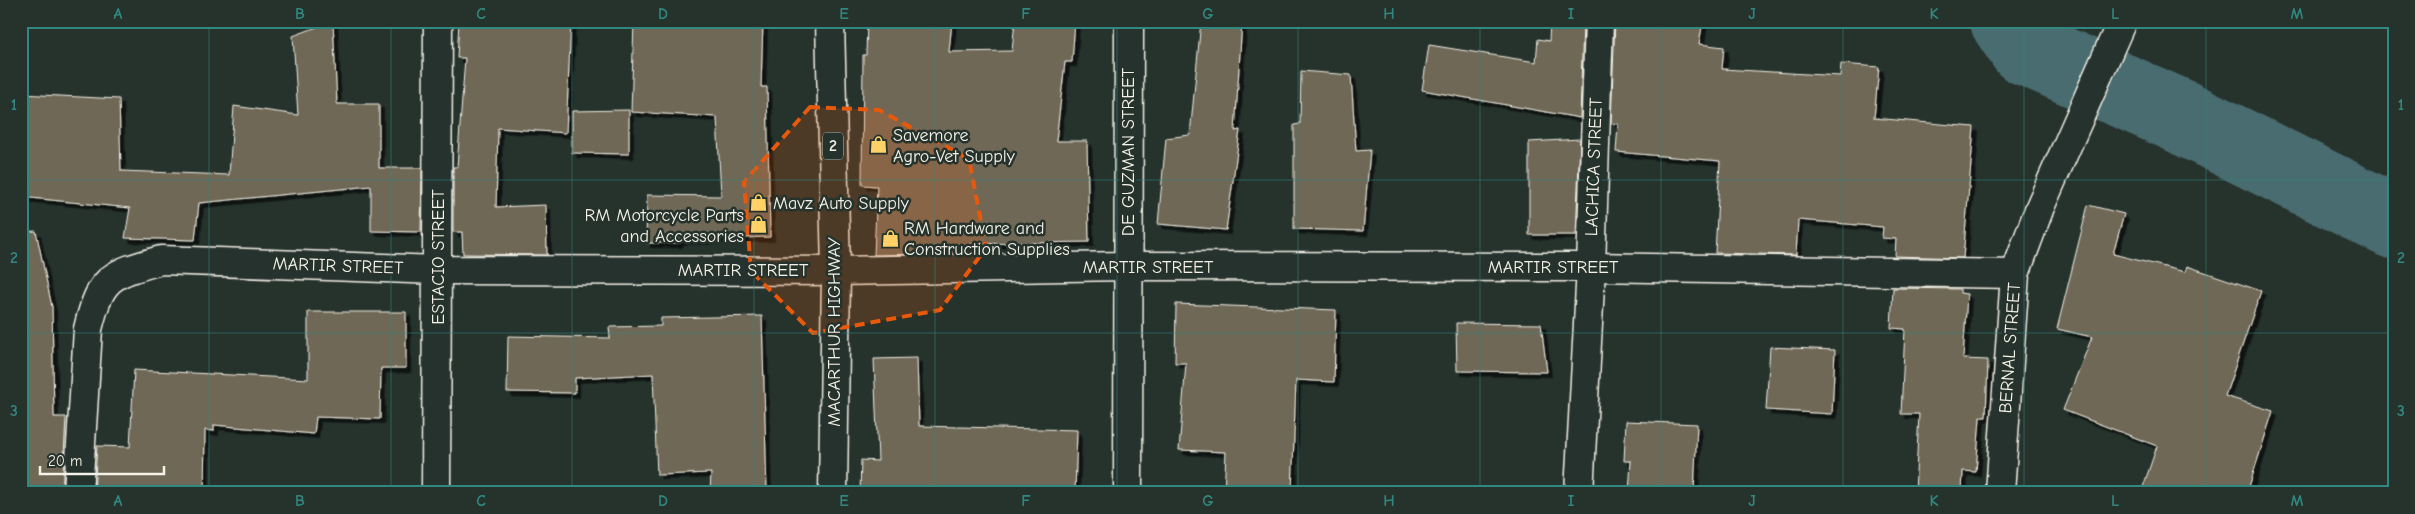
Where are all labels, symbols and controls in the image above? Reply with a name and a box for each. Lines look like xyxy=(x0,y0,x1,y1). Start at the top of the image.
text: A xyxy=(114,5,123,23)
text: B xyxy=(295,5,305,23)
text: C xyxy=(476,5,486,23)
text: D xyxy=(658,5,668,23)
text: E xyxy=(839,5,849,23)
text: F xyxy=(1021,5,1031,23)
text: G xyxy=(1202,5,1214,23)
text: H xyxy=(1383,5,1395,23)
text: I xyxy=(1568,5,1574,23)
text: J xyxy=(1748,5,1756,23)
text: K xyxy=(1929,5,1939,23)
text: L xyxy=(2111,5,2119,23)
text: M xyxy=(2291,5,2304,23)
street label: DE GUZMAN STREET xyxy=(1118,67,1139,236)
text: 1 xyxy=(11,96,17,114)
text: 1 xyxy=(2398,96,2404,114)
street label: LACHICA STREET xyxy=(1581,97,1607,237)
place label: Savemore Agro-Vet Supply xyxy=(893,125,1016,167)
road number: 2 xyxy=(823,132,843,160)
shop icon: Savemore Agro-Vet Supply xyxy=(869,135,889,155)
street label: ESTACIO STREET xyxy=(428,189,449,325)
shop icon: Mavz Auto Supply xyxy=(749,193,769,213)
place label: Mavz Auto Supply xyxy=(773,193,910,214)
place label: RM Motorcycle Parts and Accessories xyxy=(584,205,744,247)
shop icon: RM Motorcycle Parts and Accessories xyxy=(748,215,768,235)
place label: RM Hardware and Construction Supplies xyxy=(904,218,1070,260)
shop icon: RM Hardware and Construction Supplies xyxy=(880,228,900,248)
street label: MACARTHUR HIGHWAY xyxy=(824,237,845,427)
text: 2 xyxy=(10,249,18,267)
text: 2 xyxy=(2397,249,2405,267)
street label: MARTIR STREET xyxy=(272,253,404,279)
street label: MARTIR STREET xyxy=(1083,257,1214,278)
street label: MARTIR STREET xyxy=(1488,257,1619,278)
street label: MARTIR STREET xyxy=(678,260,809,281)
street label: BERNAL STREET xyxy=(1995,281,2025,414)
text: 3 xyxy=(10,402,18,420)
text: 3 xyxy=(2397,402,2405,420)
scale bar xyxy=(40,444,164,476)
text: 20 m xyxy=(48,452,82,470)
text: A xyxy=(114,492,123,510)
text: B xyxy=(295,492,305,510)
text: C xyxy=(476,492,486,510)
text: D xyxy=(658,492,668,510)
text: E xyxy=(839,492,849,510)
text: F xyxy=(1021,492,1031,510)
text: G xyxy=(1202,492,1214,510)
text: H xyxy=(1383,492,1395,510)
text: I xyxy=(1568,492,1574,510)
text: J xyxy=(1748,492,1756,510)
text: K xyxy=(1929,492,1939,510)
text: L xyxy=(2111,492,2119,510)
text: M xyxy=(2291,492,2304,510)

